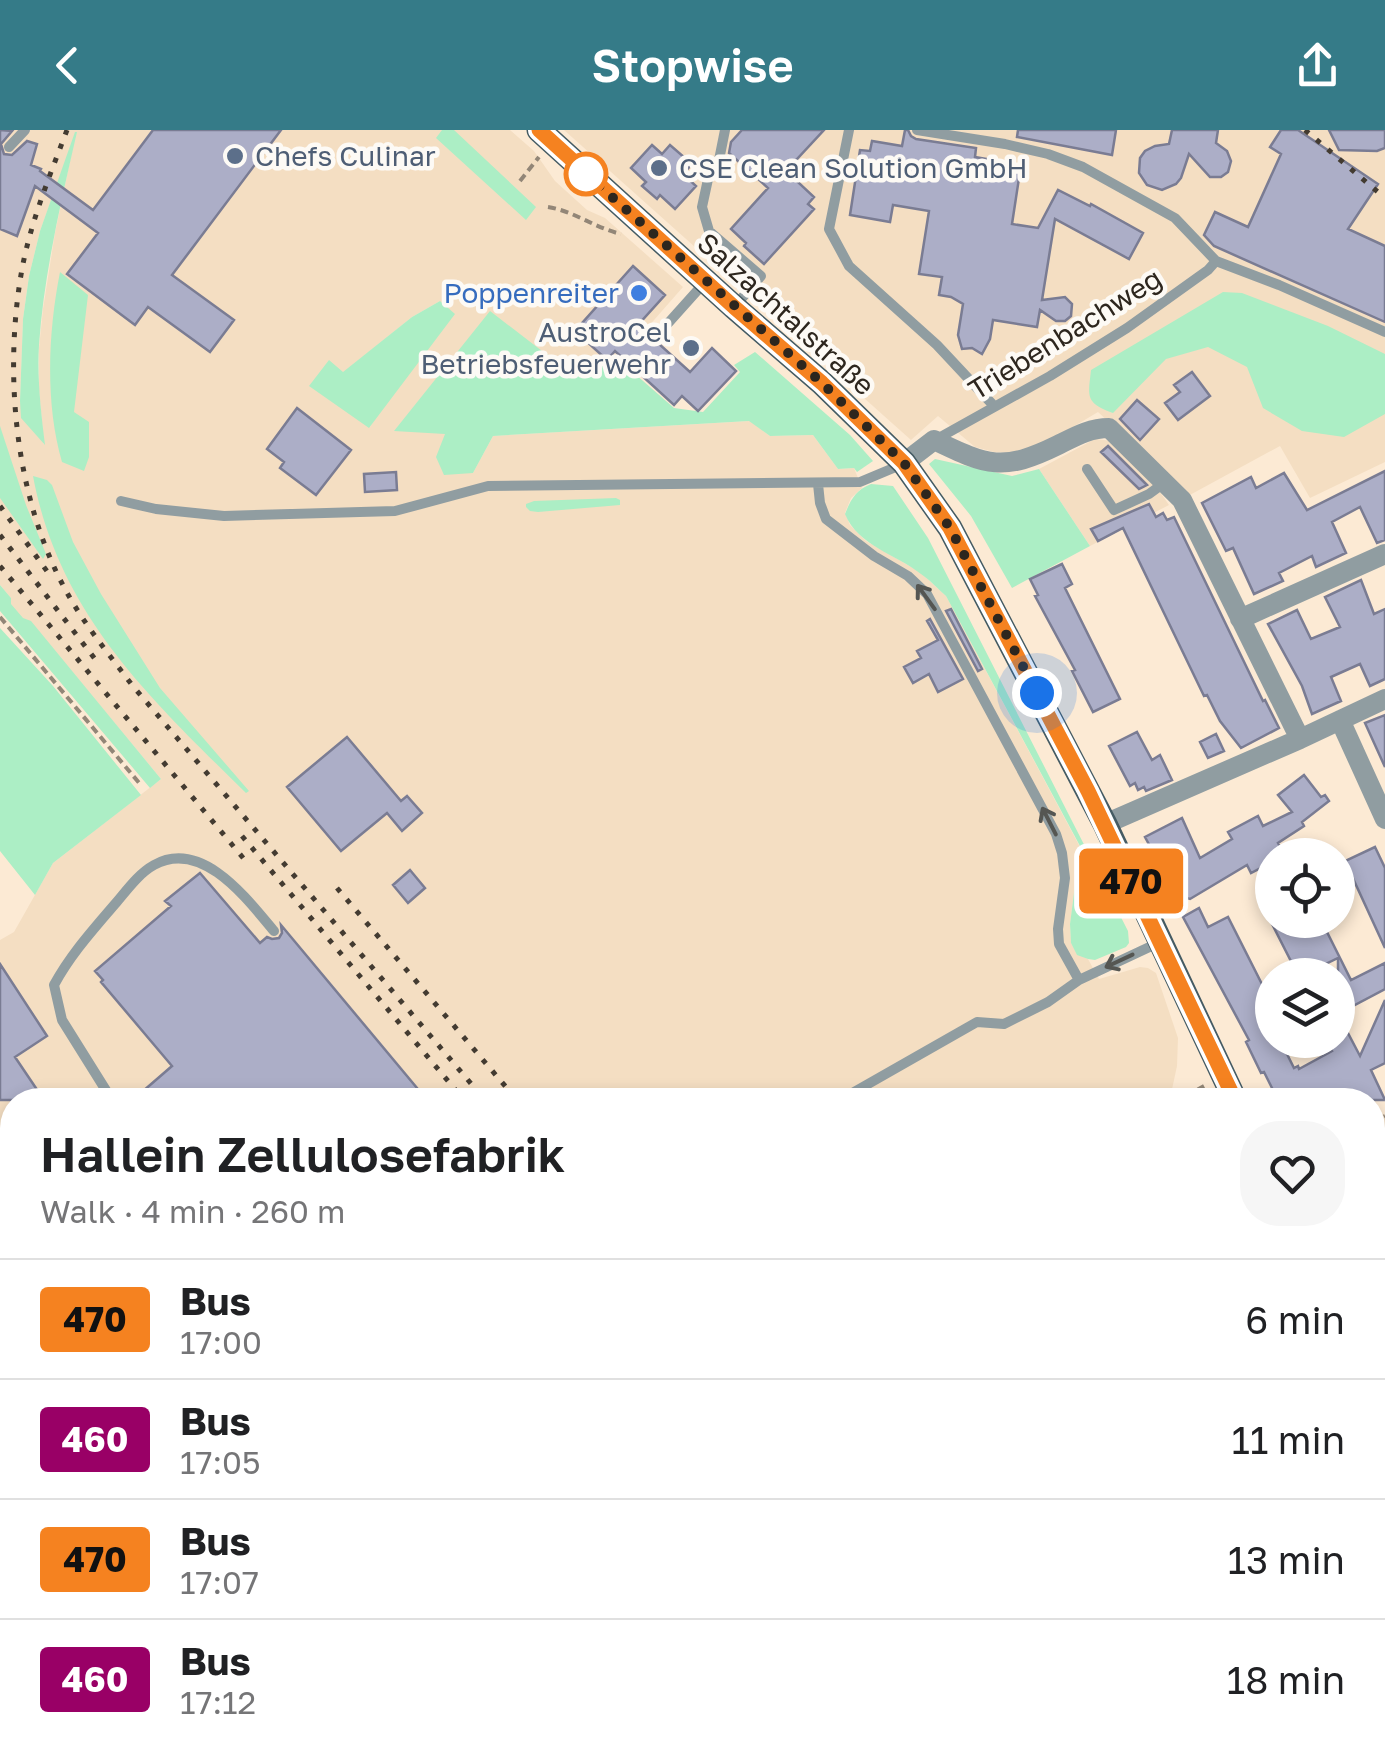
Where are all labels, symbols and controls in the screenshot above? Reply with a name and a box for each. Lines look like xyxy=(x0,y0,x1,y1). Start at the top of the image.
icon: back xyxy=(40,38,95,93)
text: Stopwise xyxy=(592,38,794,92)
icon: share xyxy=(1290,38,1345,93)
place label: Chefs Culinar xyxy=(255,139,436,172)
marker: Chefs Culinar xyxy=(224,145,246,167)
place label: CSE Clean Solution GmbH xyxy=(679,151,1027,184)
unlabelled marker xyxy=(565,153,607,195)
marker: CSE Clean Solution GmbH xyxy=(648,157,670,179)
street label: Salzachtalstraße xyxy=(691,226,881,402)
street label: Triebenbachweg xyxy=(962,261,1167,406)
place label: Poppenreiter xyxy=(443,276,619,309)
marker: Poppenreiter xyxy=(628,282,650,304)
place label: AustroCel Betriebsfeuerwehr xyxy=(420,315,671,380)
marker: AustroCel Betriebsfeuerwehr xyxy=(680,337,702,359)
one-way arrow xyxy=(916,584,937,611)
your location xyxy=(1012,668,1062,718)
one-way arrow xyxy=(1039,807,1058,837)
map controls xyxy=(1255,838,1355,1058)
button: locate xyxy=(1255,838,1355,938)
line badge: 470 xyxy=(1074,848,1188,914)
text: 470 xyxy=(1099,860,1163,902)
one-way arrow xyxy=(1105,953,1135,972)
button: layers xyxy=(1255,958,1355,1058)
button: heart xyxy=(1240,1121,1345,1226)
text: Hallein Zellulosefabrik xyxy=(40,1125,565,1183)
text: Walk · 4 min · 260 m xyxy=(40,1192,345,1230)
text: Bus xyxy=(180,1278,251,1323)
text: 6 min xyxy=(1245,1297,1345,1342)
text: 470 xyxy=(63,1298,127,1340)
text: 17:00 xyxy=(180,1323,262,1361)
text: Bus xyxy=(180,1398,251,1443)
text: 11 min xyxy=(1231,1417,1345,1462)
text: 460 xyxy=(62,1418,128,1460)
text: 17:05 xyxy=(180,1443,260,1481)
text: Bus xyxy=(180,1518,251,1563)
text: 13 min xyxy=(1228,1537,1345,1582)
text: 470 xyxy=(63,1538,127,1580)
text: 17:07 xyxy=(180,1563,259,1601)
text: Bus xyxy=(180,1638,251,1683)
text: 18 min xyxy=(1227,1657,1345,1702)
text: 460 xyxy=(62,1658,128,1700)
text: 17:12 xyxy=(180,1683,256,1721)

